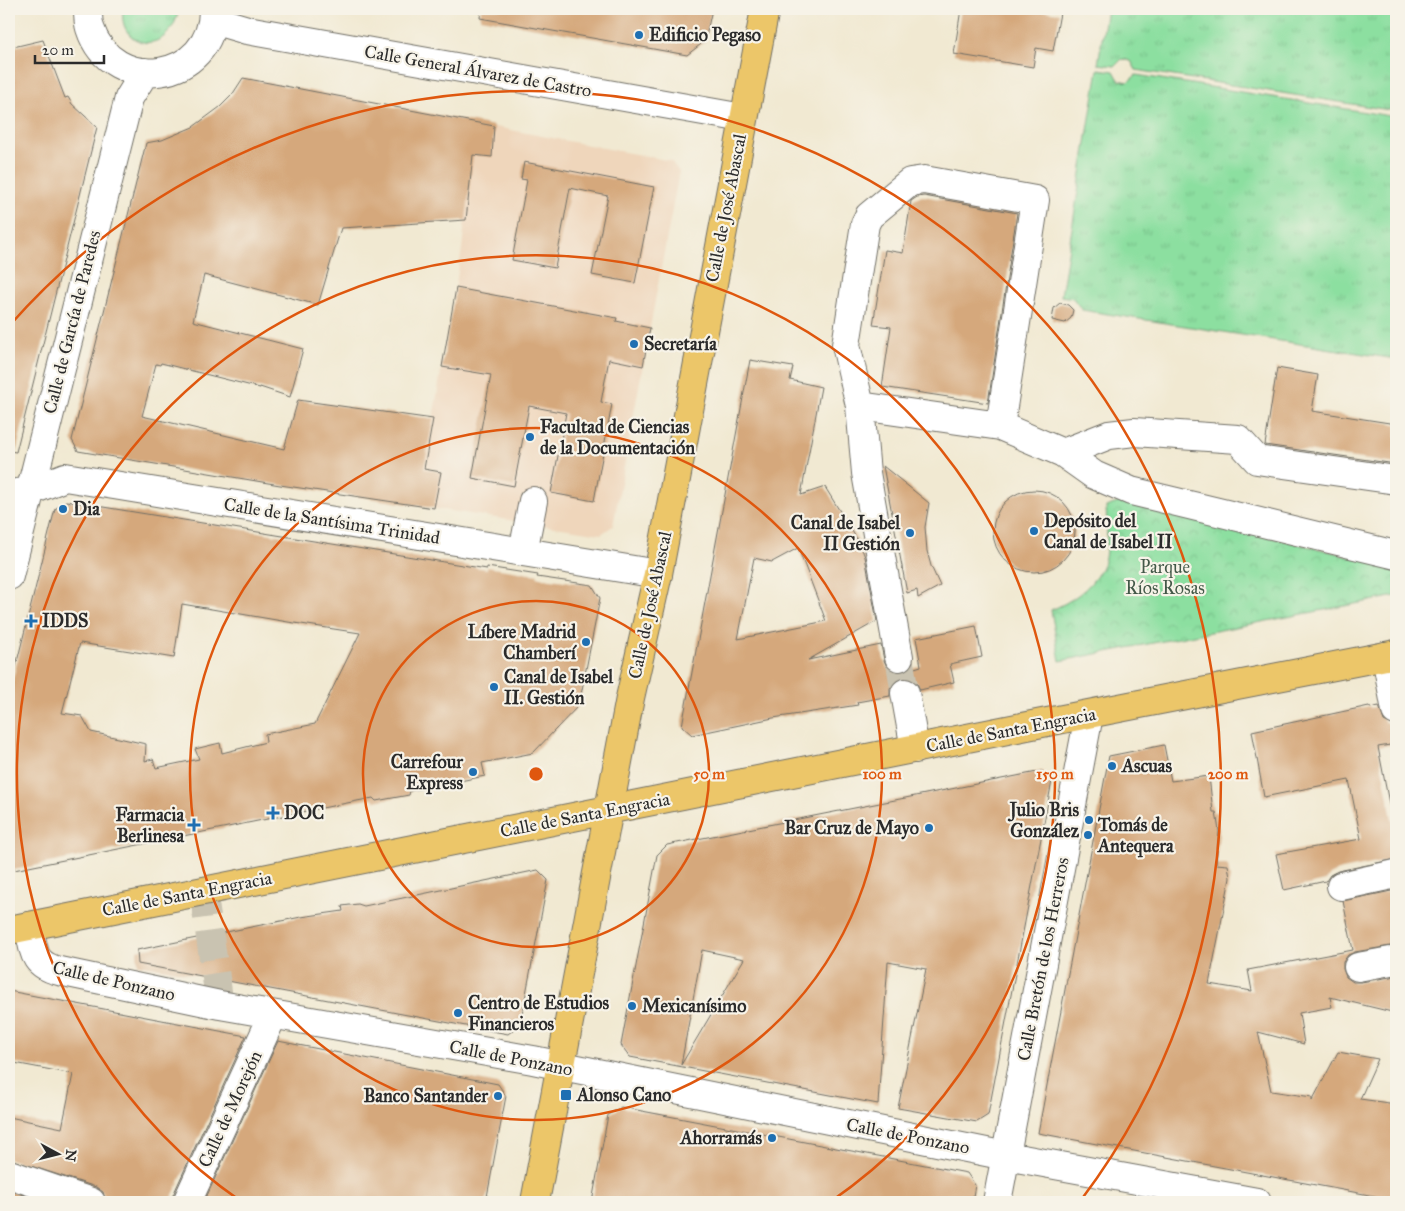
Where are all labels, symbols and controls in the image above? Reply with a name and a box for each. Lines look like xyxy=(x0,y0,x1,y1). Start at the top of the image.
place label: Edificio Pegaso xyxy=(649,24,761,47)
marker: Edificio Pegaso xyxy=(633,29,645,41)
scale bar xyxy=(35,32,104,64)
street label: Calle General Álvarez de Castro xyxy=(363,38,594,102)
text: 20 m xyxy=(42,41,74,59)
street label: Calle de José Abascal xyxy=(701,132,752,284)
street label: Calle de García de Paredes xyxy=(39,228,105,416)
place label: Secretaría xyxy=(644,333,717,355)
marker: Secretaría xyxy=(628,338,640,350)
place label: Facultad de Ciencias de la Documentación xyxy=(540,416,695,459)
marker: Facultad de Ciencias de la Documentación xyxy=(524,431,536,443)
street label: Calle de la Santísima Trinidad xyxy=(222,493,442,549)
place label: Dia xyxy=(73,498,100,520)
marker: Dia xyxy=(57,503,69,515)
place label: Depósito del Canal de Isabel II xyxy=(1044,510,1173,553)
place label: Canal de Isabel II Gestión xyxy=(791,512,901,555)
marker: Depósito del Canal de Isabel II xyxy=(1028,525,1040,537)
marker: Canal de Isabel II Gestión xyxy=(904,527,916,539)
street label: Calle de José Abascal xyxy=(624,529,677,681)
park label: Parque Ríos Rosas xyxy=(1125,556,1205,599)
place label: IDDS xyxy=(42,610,88,632)
marker: IDDS xyxy=(24,614,38,628)
place label: Líbere Madrid Chamberí xyxy=(468,621,577,664)
marker: Líbere Madrid Chamberí xyxy=(580,636,592,648)
place label: Canal de Isabel II. Gestión xyxy=(504,666,614,709)
marker: Canal de Isabel II. Gestión xyxy=(488,681,500,693)
street label: Calle de Santa Engracia xyxy=(924,703,1098,758)
place label: Carrefour Express xyxy=(391,751,464,795)
place label: Ascuas xyxy=(1121,755,1172,777)
marker: Ascuas xyxy=(1106,760,1118,772)
centre of rings xyxy=(527,765,545,783)
text: 50 m xyxy=(693,765,725,783)
text: 100 m xyxy=(862,765,902,783)
text: 150 m xyxy=(1036,765,1074,783)
text: 200 m xyxy=(1208,765,1249,783)
marker: Carrefour Express xyxy=(467,766,479,778)
street label: Calle de Santa Engracia xyxy=(498,788,672,843)
place label: Julio Bris González xyxy=(1008,799,1080,842)
place label: DOC xyxy=(284,802,324,824)
place label: Farmacia Berlinesa xyxy=(115,804,184,847)
marker: DOC xyxy=(266,806,280,820)
marker: Julio Bris González xyxy=(1083,814,1095,826)
place label: Tomás de Antequera xyxy=(1097,814,1174,858)
place label: Bar Cruz de Mayo xyxy=(784,817,919,840)
marker: Farmacia Berlinesa xyxy=(188,819,200,831)
marker: Bar Cruz de Mayo xyxy=(923,822,935,834)
marker: Tomás de Antequera xyxy=(1082,829,1094,841)
street label: Calle Bretón de los Herreros xyxy=(1012,855,1074,1063)
street label: Calle de Santa Engracia xyxy=(100,867,274,922)
street label: Calle de Ponzano xyxy=(51,956,177,1006)
place label: Centro de Estudios Financieros xyxy=(468,992,609,1035)
place label: Mexicanísimo xyxy=(642,995,746,1017)
marker: Mexicanísimo xyxy=(626,1000,638,1012)
marker: Centro de Estudios Financieros xyxy=(452,1007,464,1019)
street label: Calle de Ponzano xyxy=(448,1035,574,1081)
street label: Calle de Morejón xyxy=(193,1047,267,1171)
place label: Alonso Cano xyxy=(576,1084,671,1106)
place label: Banco Santander xyxy=(363,1085,489,1107)
marker: Alonso Cano xyxy=(559,1088,573,1102)
marker: Banco Santander xyxy=(492,1090,504,1102)
street label: Calle de Ponzano xyxy=(845,1113,971,1159)
place label: Ahorramás xyxy=(679,1127,762,1149)
north arrow xyxy=(32,1128,82,1178)
marker: Ahorramás xyxy=(766,1132,778,1144)
text: N xyxy=(61,1149,80,1163)

